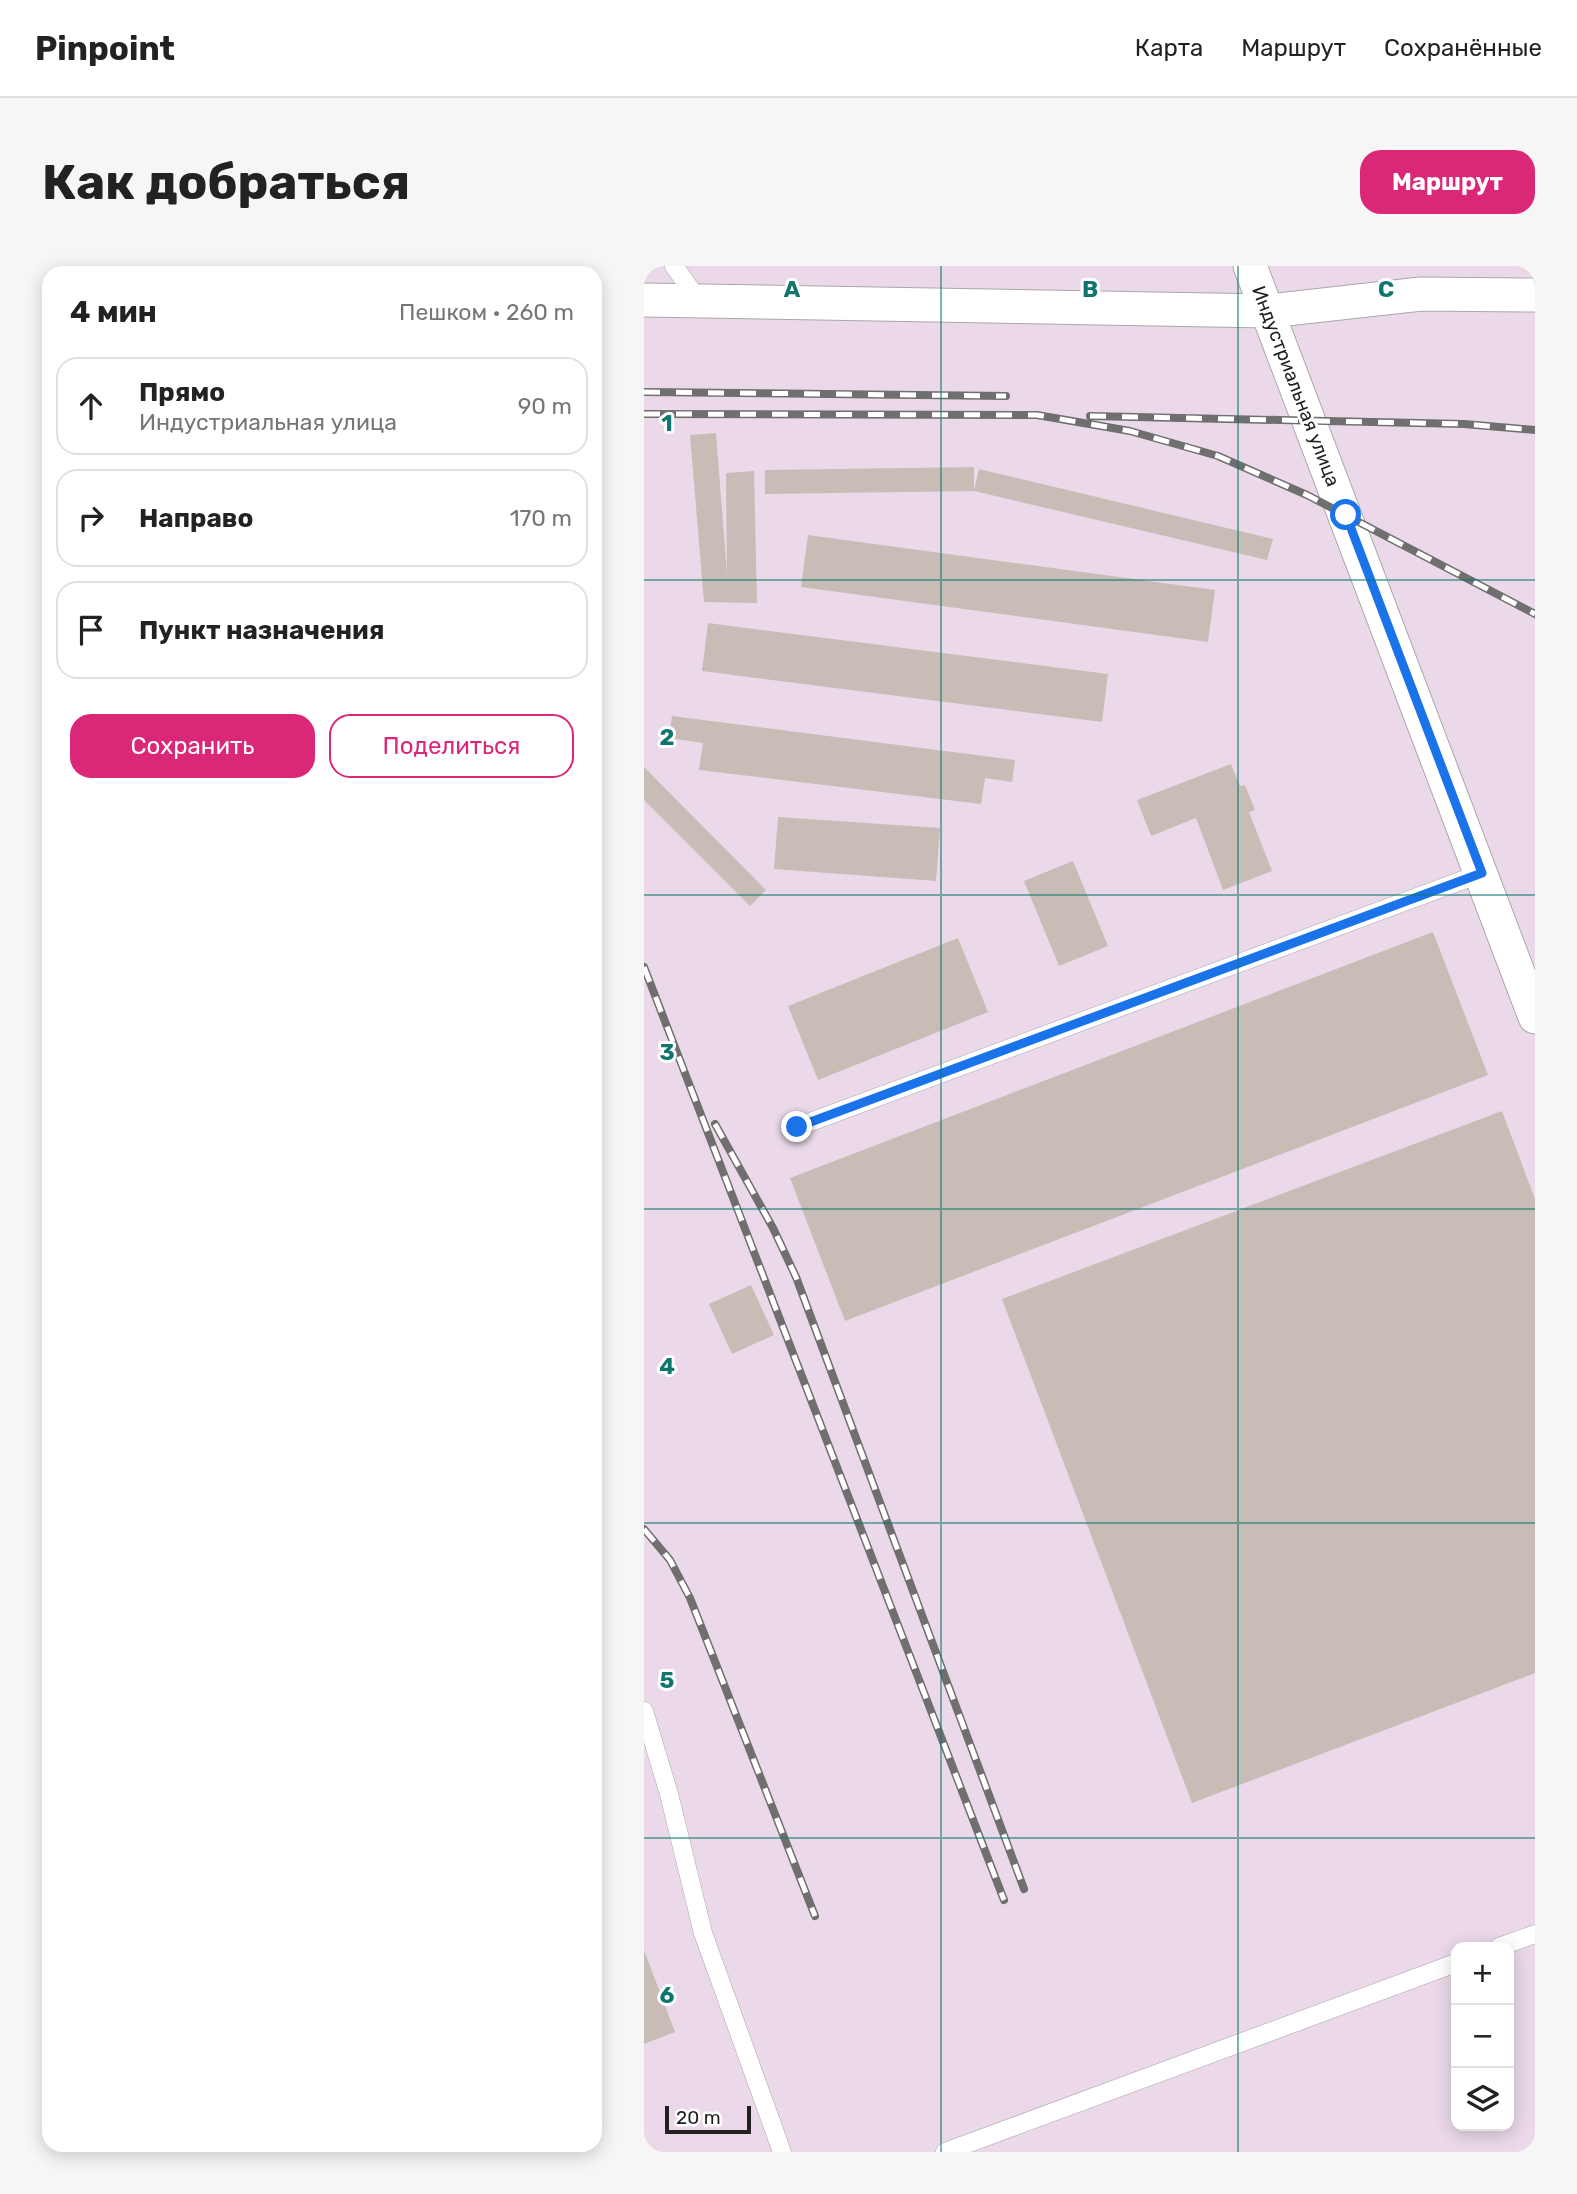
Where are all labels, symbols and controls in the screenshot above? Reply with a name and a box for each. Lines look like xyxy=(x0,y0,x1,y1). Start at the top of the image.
text: Pinpoint xyxy=(35,29,175,68)
text: Карта xyxy=(1135,34,1203,62)
text: Маршрут xyxy=(1241,34,1346,62)
text: Сохранённые xyxy=(1384,34,1542,62)
button: Маршрут xyxy=(1360,150,1535,214)
text: Как добраться xyxy=(42,153,410,211)
text: A xyxy=(784,275,801,303)
text: B xyxy=(1082,275,1098,303)
text: C xyxy=(1378,275,1394,303)
street label: Индустриальная улица xyxy=(1247,282,1345,490)
text: 4 мин xyxy=(70,294,157,330)
text: Пешком · 260 m xyxy=(399,298,574,326)
text: Прямо xyxy=(139,377,225,408)
icon: ahead xyxy=(72,387,110,425)
text: 90 m xyxy=(518,392,572,420)
text: Индустриальная улица xyxy=(139,408,397,436)
text: 1 xyxy=(661,409,673,437)
icon: right xyxy=(72,499,110,537)
route start xyxy=(1330,499,1361,530)
text: Направо xyxy=(139,503,253,534)
text: 170 m xyxy=(510,504,572,532)
icon: arrive xyxy=(72,611,110,649)
text: Пункт назначения xyxy=(139,615,384,646)
button: Сохранить xyxy=(70,714,315,778)
button: Поделиться xyxy=(329,714,574,778)
text: 2 xyxy=(660,723,674,751)
text: 3 xyxy=(659,1038,675,1066)
route end xyxy=(781,1111,812,1142)
text: 4 xyxy=(659,1352,675,1380)
text: 5 xyxy=(660,1666,675,1694)
map controls xyxy=(1451,1942,1514,2131)
button: + xyxy=(1451,1942,1514,2005)
text: 6 xyxy=(660,1981,675,2009)
button: − xyxy=(1451,2005,1514,2068)
button: layers xyxy=(1451,2068,1514,2131)
scale bar xyxy=(665,2103,751,2135)
text: 20 m xyxy=(676,2106,721,2129)

